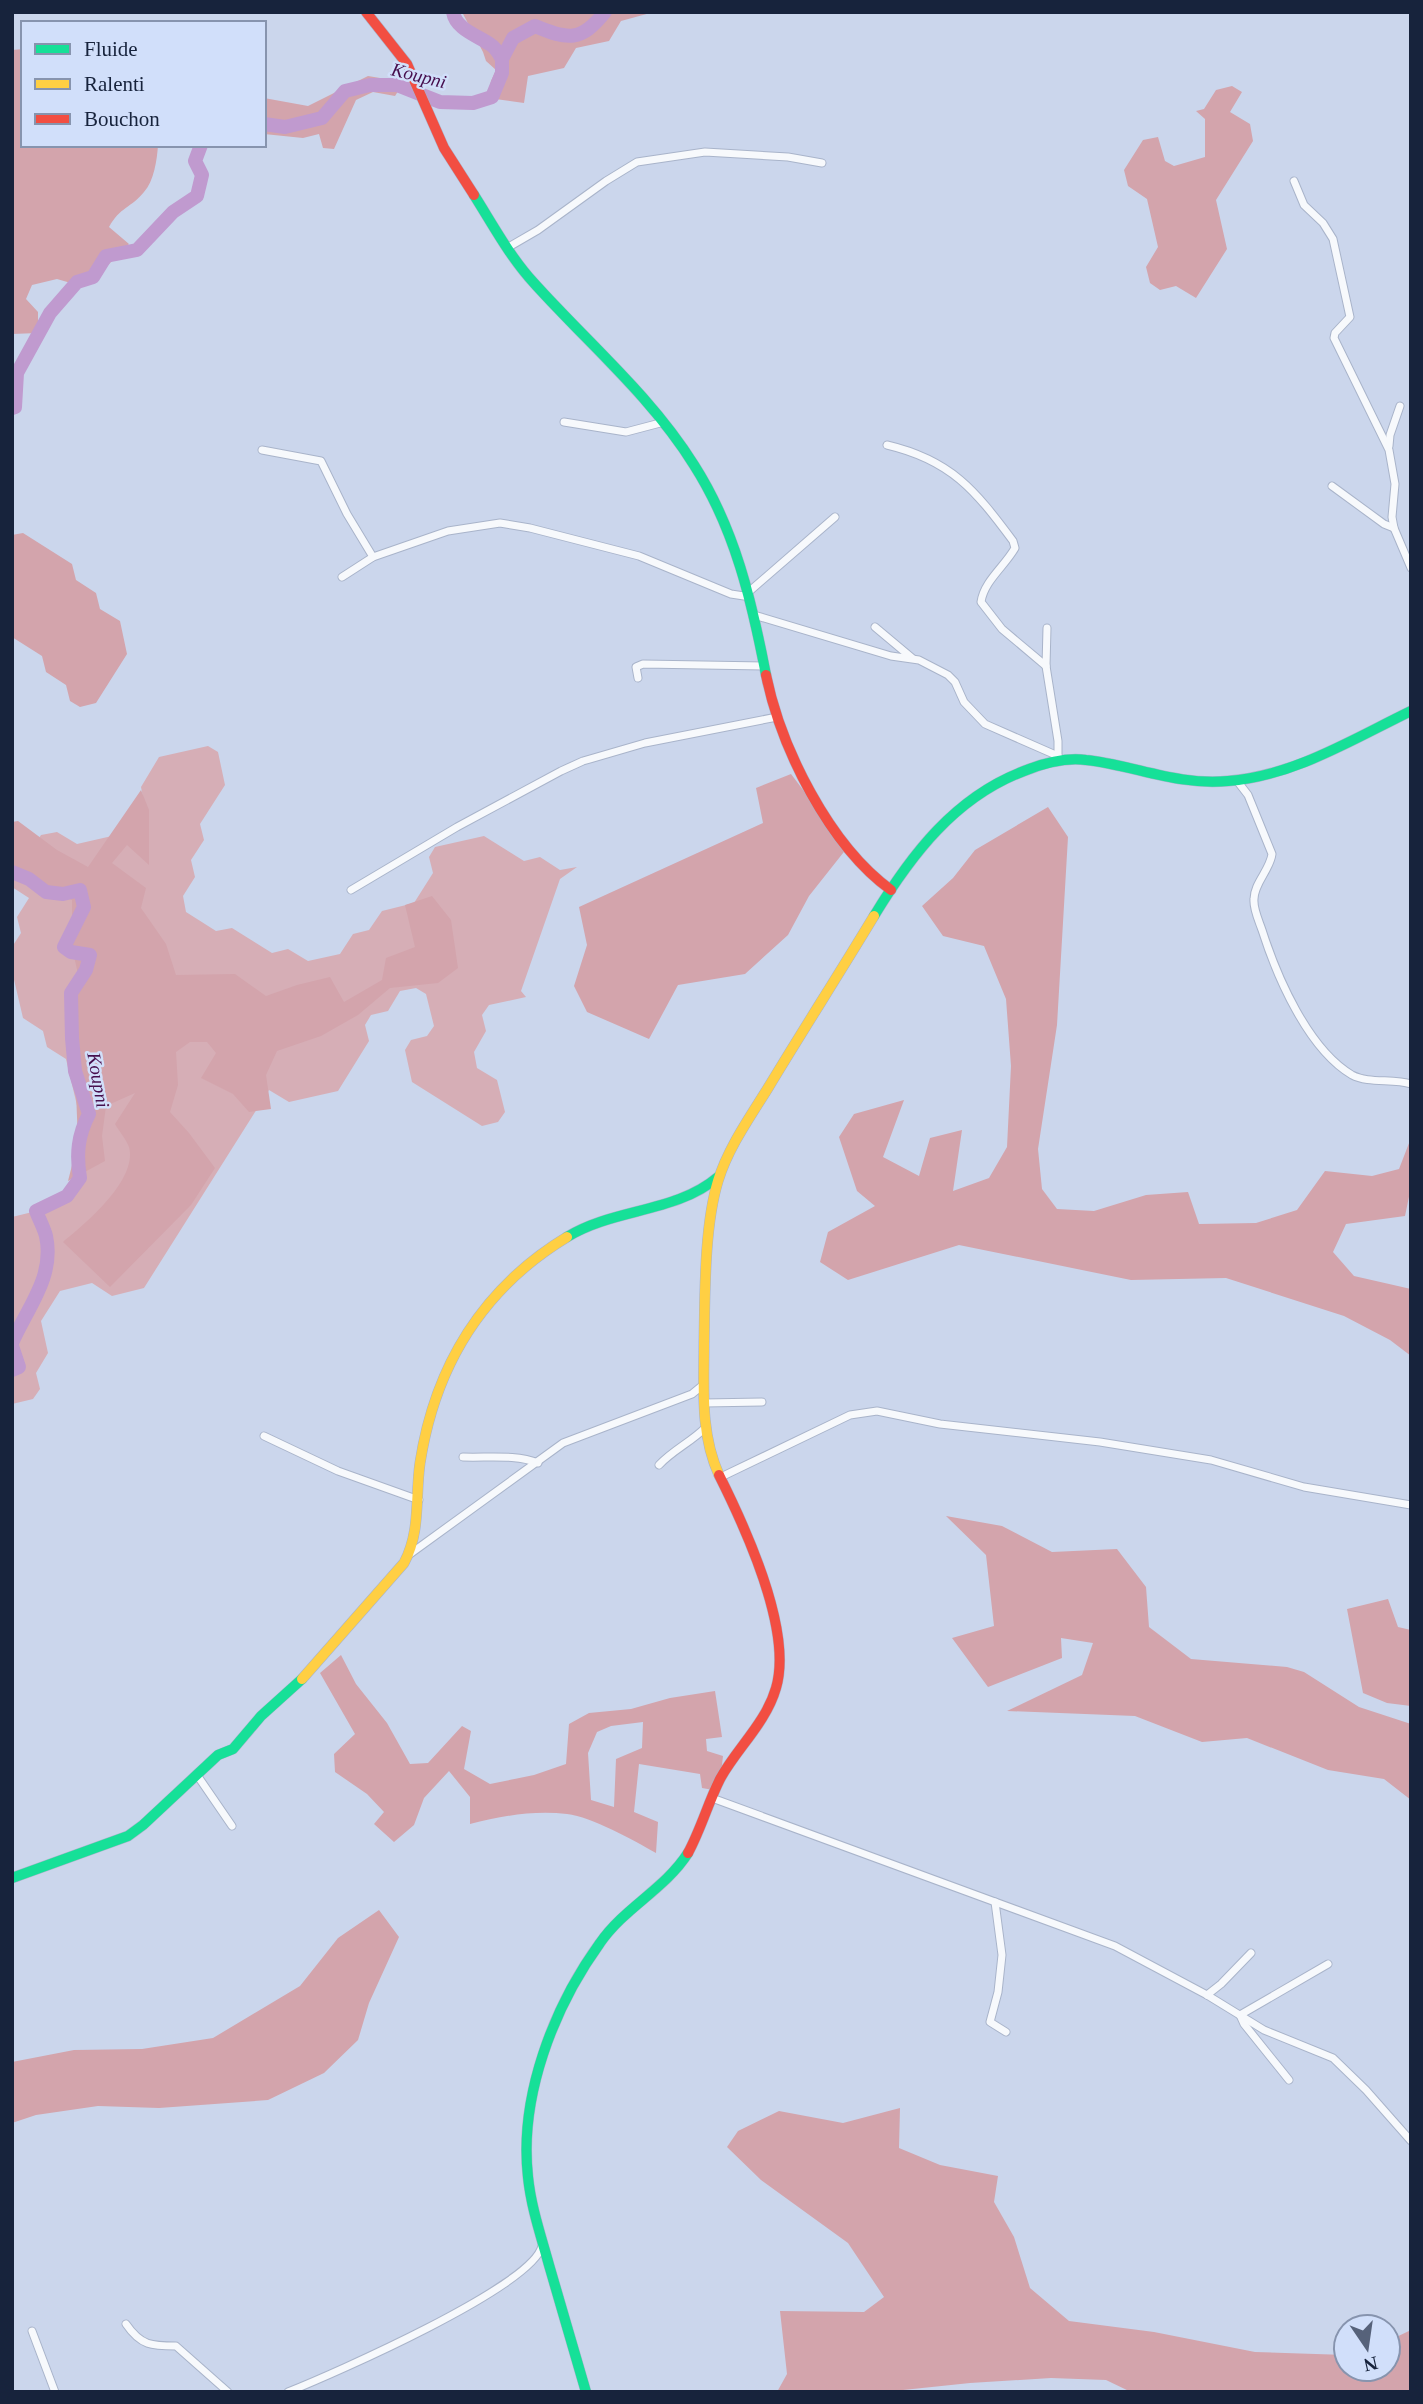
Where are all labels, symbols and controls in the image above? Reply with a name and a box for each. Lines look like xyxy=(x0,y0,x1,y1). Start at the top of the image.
legend xyxy=(21,21,266,147)
text: Fluide xyxy=(84,37,138,61)
water label: Koupni xyxy=(388,58,449,92)
text: Ralenti xyxy=(84,72,145,96)
text: Bouchon xyxy=(84,107,160,131)
water label: Koupni xyxy=(83,1050,114,1109)
north arrow xyxy=(1332,2313,1402,2383)
text: N xyxy=(1361,2352,1380,2376)

